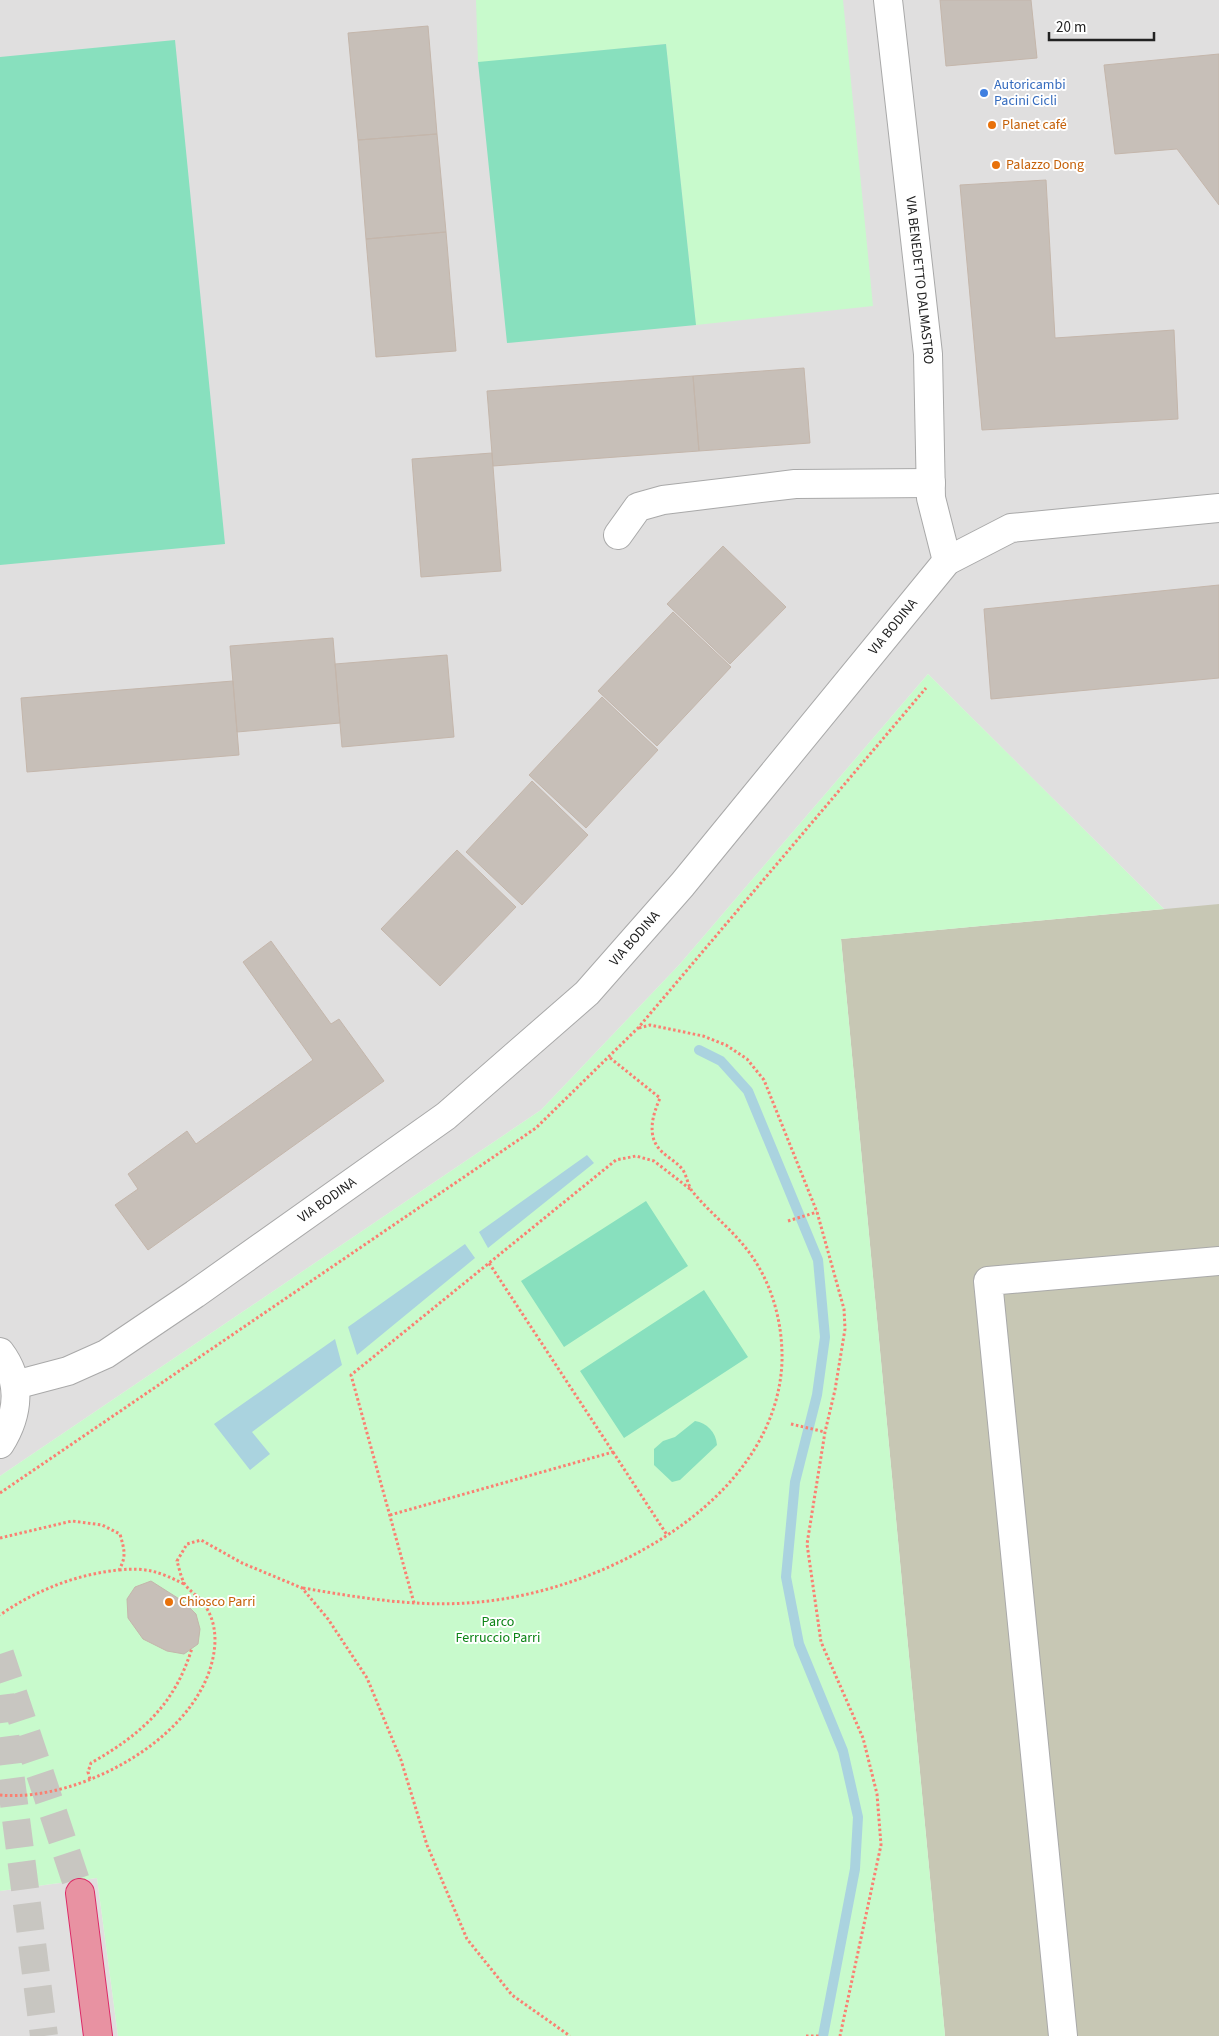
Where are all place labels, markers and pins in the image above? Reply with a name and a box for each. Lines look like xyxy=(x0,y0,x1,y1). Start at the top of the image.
place label: Autoricambi Pacini Cicli xyxy=(994,75,1066,111)
marker: Autoricambi Pacini Cicli xyxy=(978,87,990,99)
place label: Planet café xyxy=(1002,115,1067,135)
marker: Planet café xyxy=(986,119,998,131)
place label: Palazzo Dong xyxy=(1006,155,1084,175)
marker: Palazzo Dong xyxy=(990,159,1002,171)
place label: Chiosco Parri xyxy=(179,1592,256,1612)
marker: Chiosco Parri xyxy=(163,1596,175,1608)

